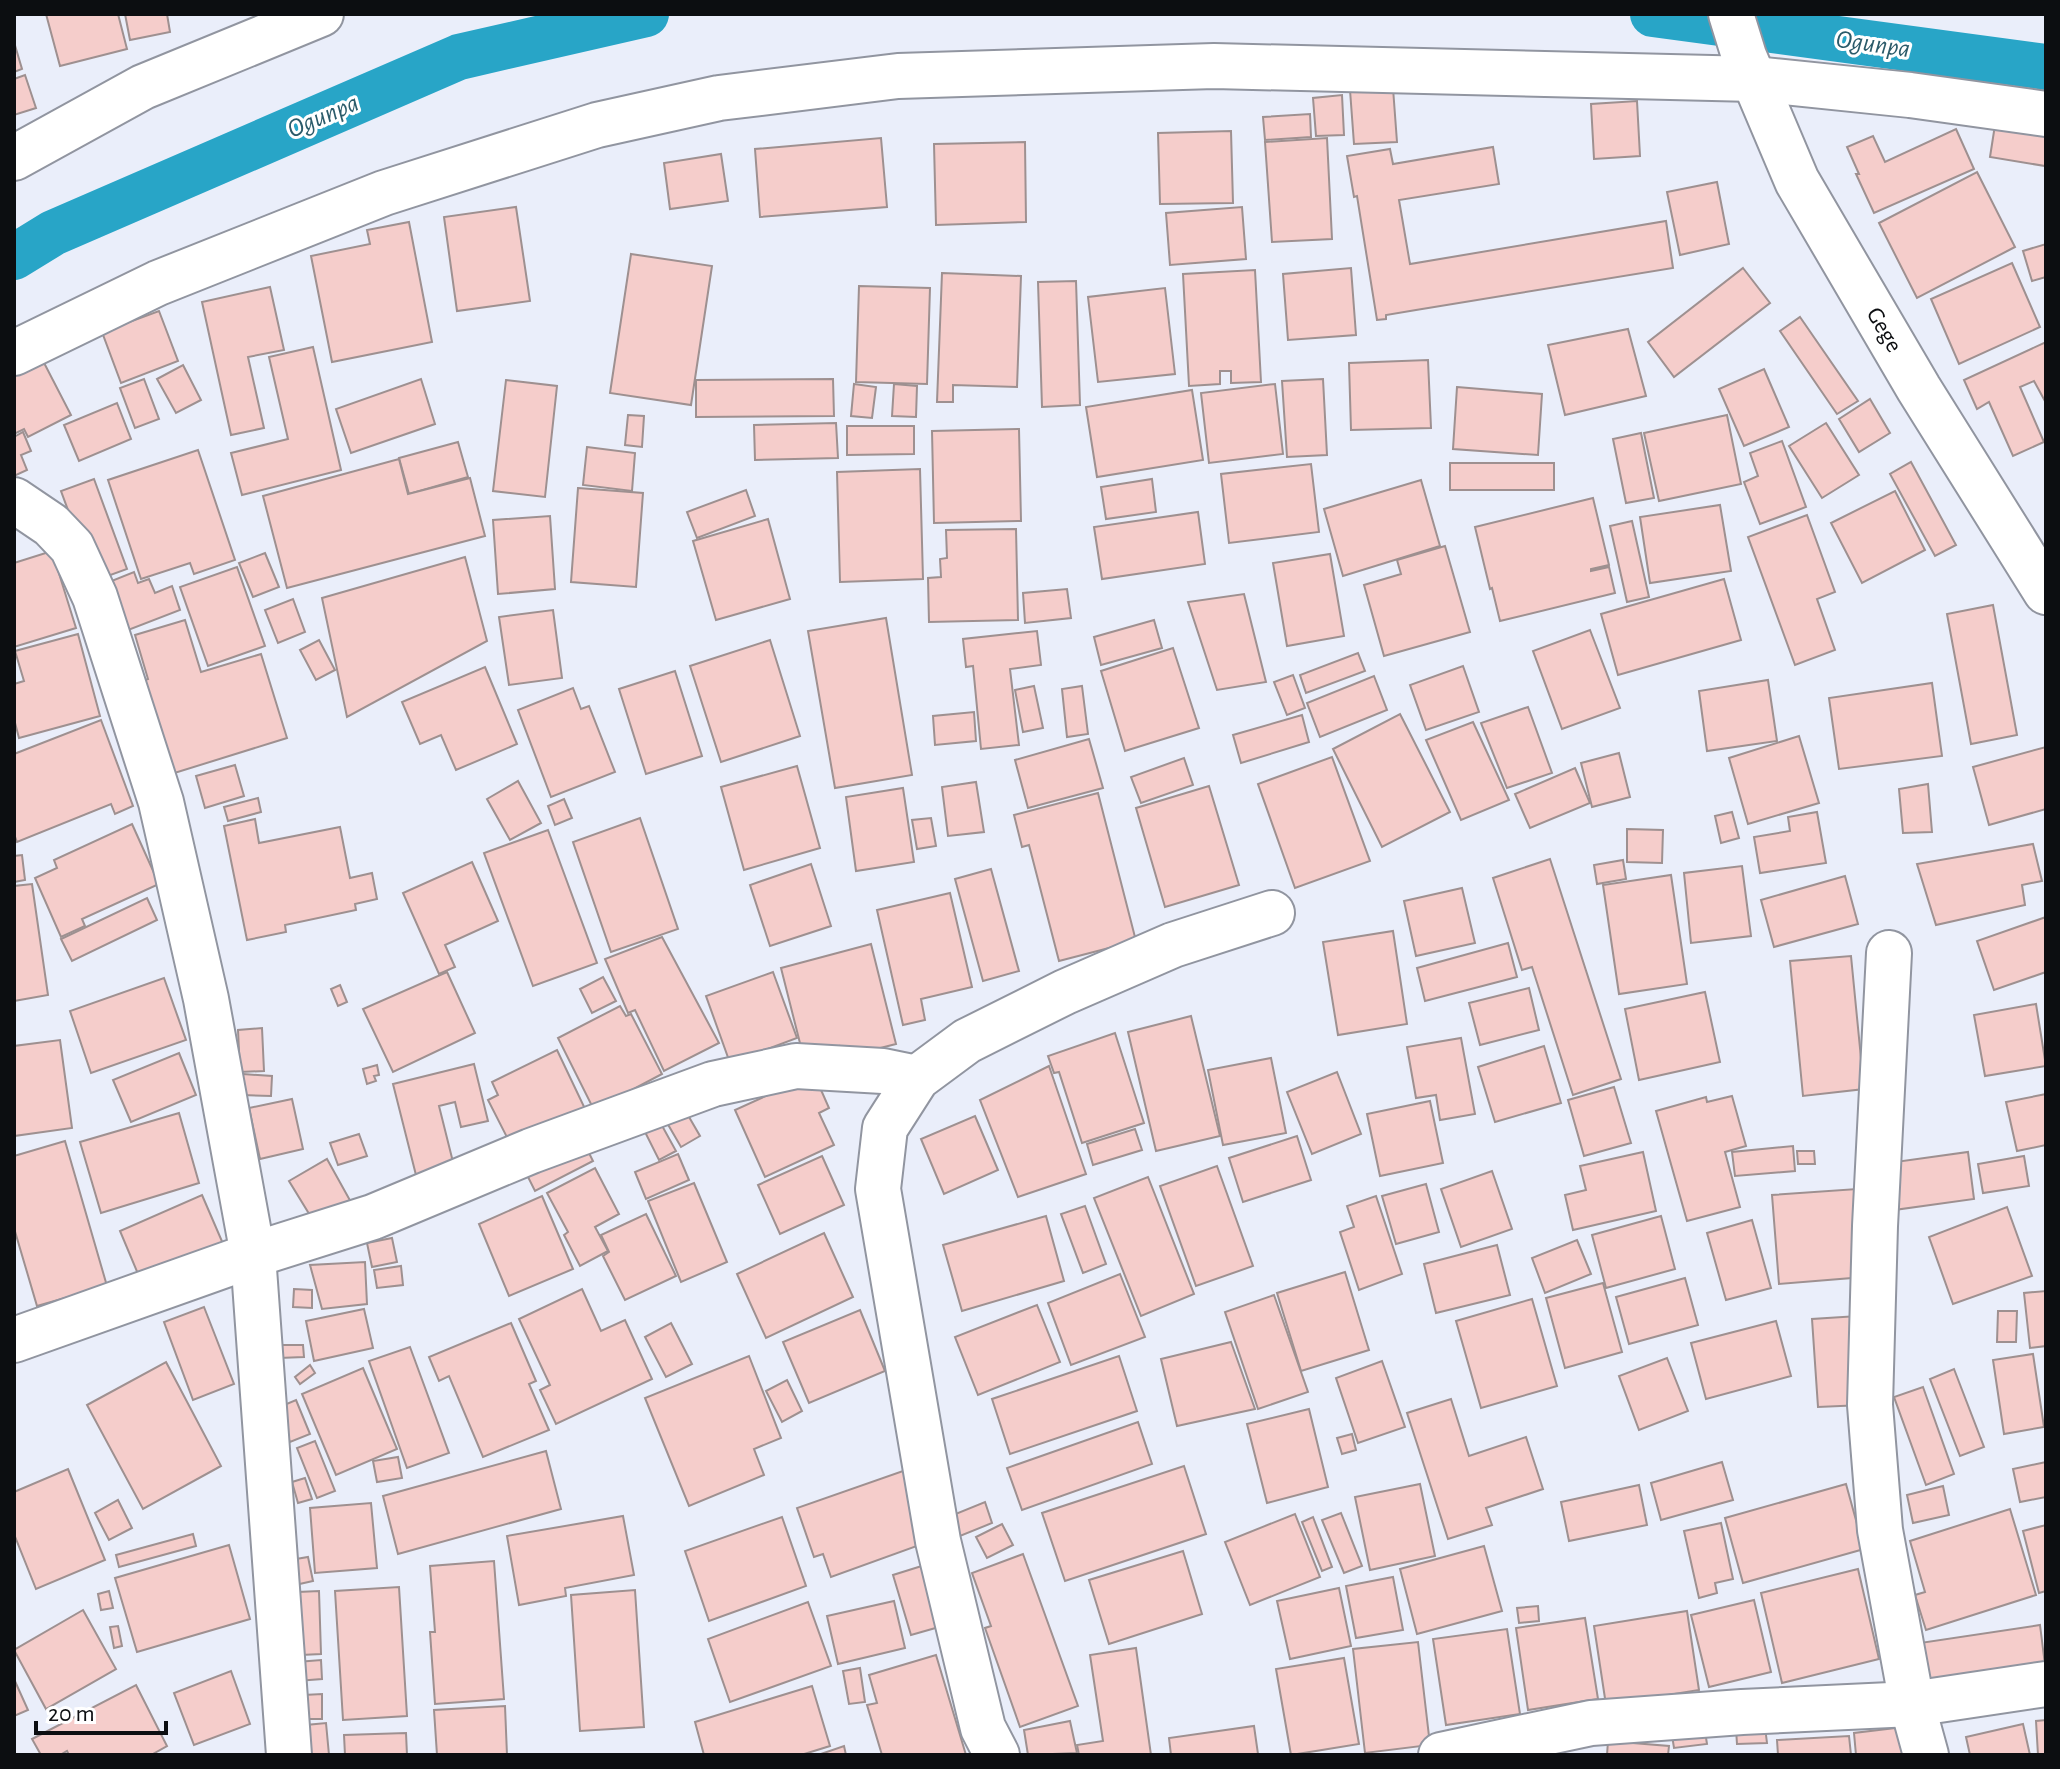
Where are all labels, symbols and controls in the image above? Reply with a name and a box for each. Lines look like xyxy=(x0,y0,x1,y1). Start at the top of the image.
water label: Ogunpa xyxy=(1834,26,1912,62)
water label: Ogunpa xyxy=(284,89,362,143)
street label: Gege xyxy=(1862,303,1906,357)
scale bar xyxy=(36,1685,166,1735)
text: 20 m xyxy=(48,1702,95,1726)

